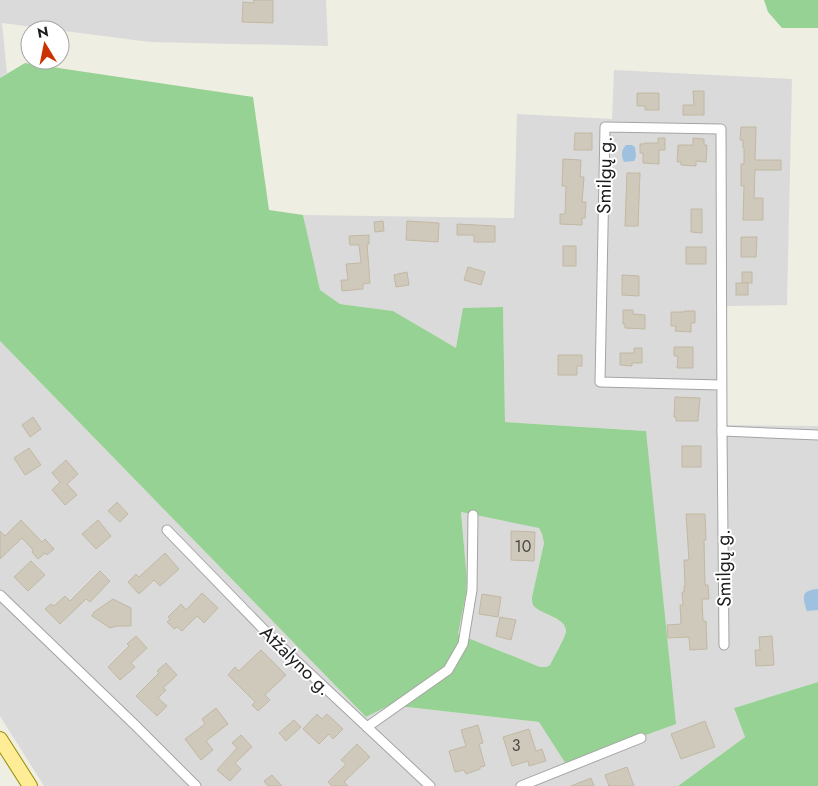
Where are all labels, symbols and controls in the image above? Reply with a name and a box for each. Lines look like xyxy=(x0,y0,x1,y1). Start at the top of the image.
north arrow xyxy=(20,20,70,70)
text: N xyxy=(36,21,50,43)
street label: Smilgų g. xyxy=(590,136,619,214)
street label: Smilgų g. xyxy=(709,529,738,607)
house number: 10 xyxy=(515,535,531,558)
street label: Atžalyno g. xyxy=(254,619,338,701)
house number: 3 xyxy=(512,734,521,757)

